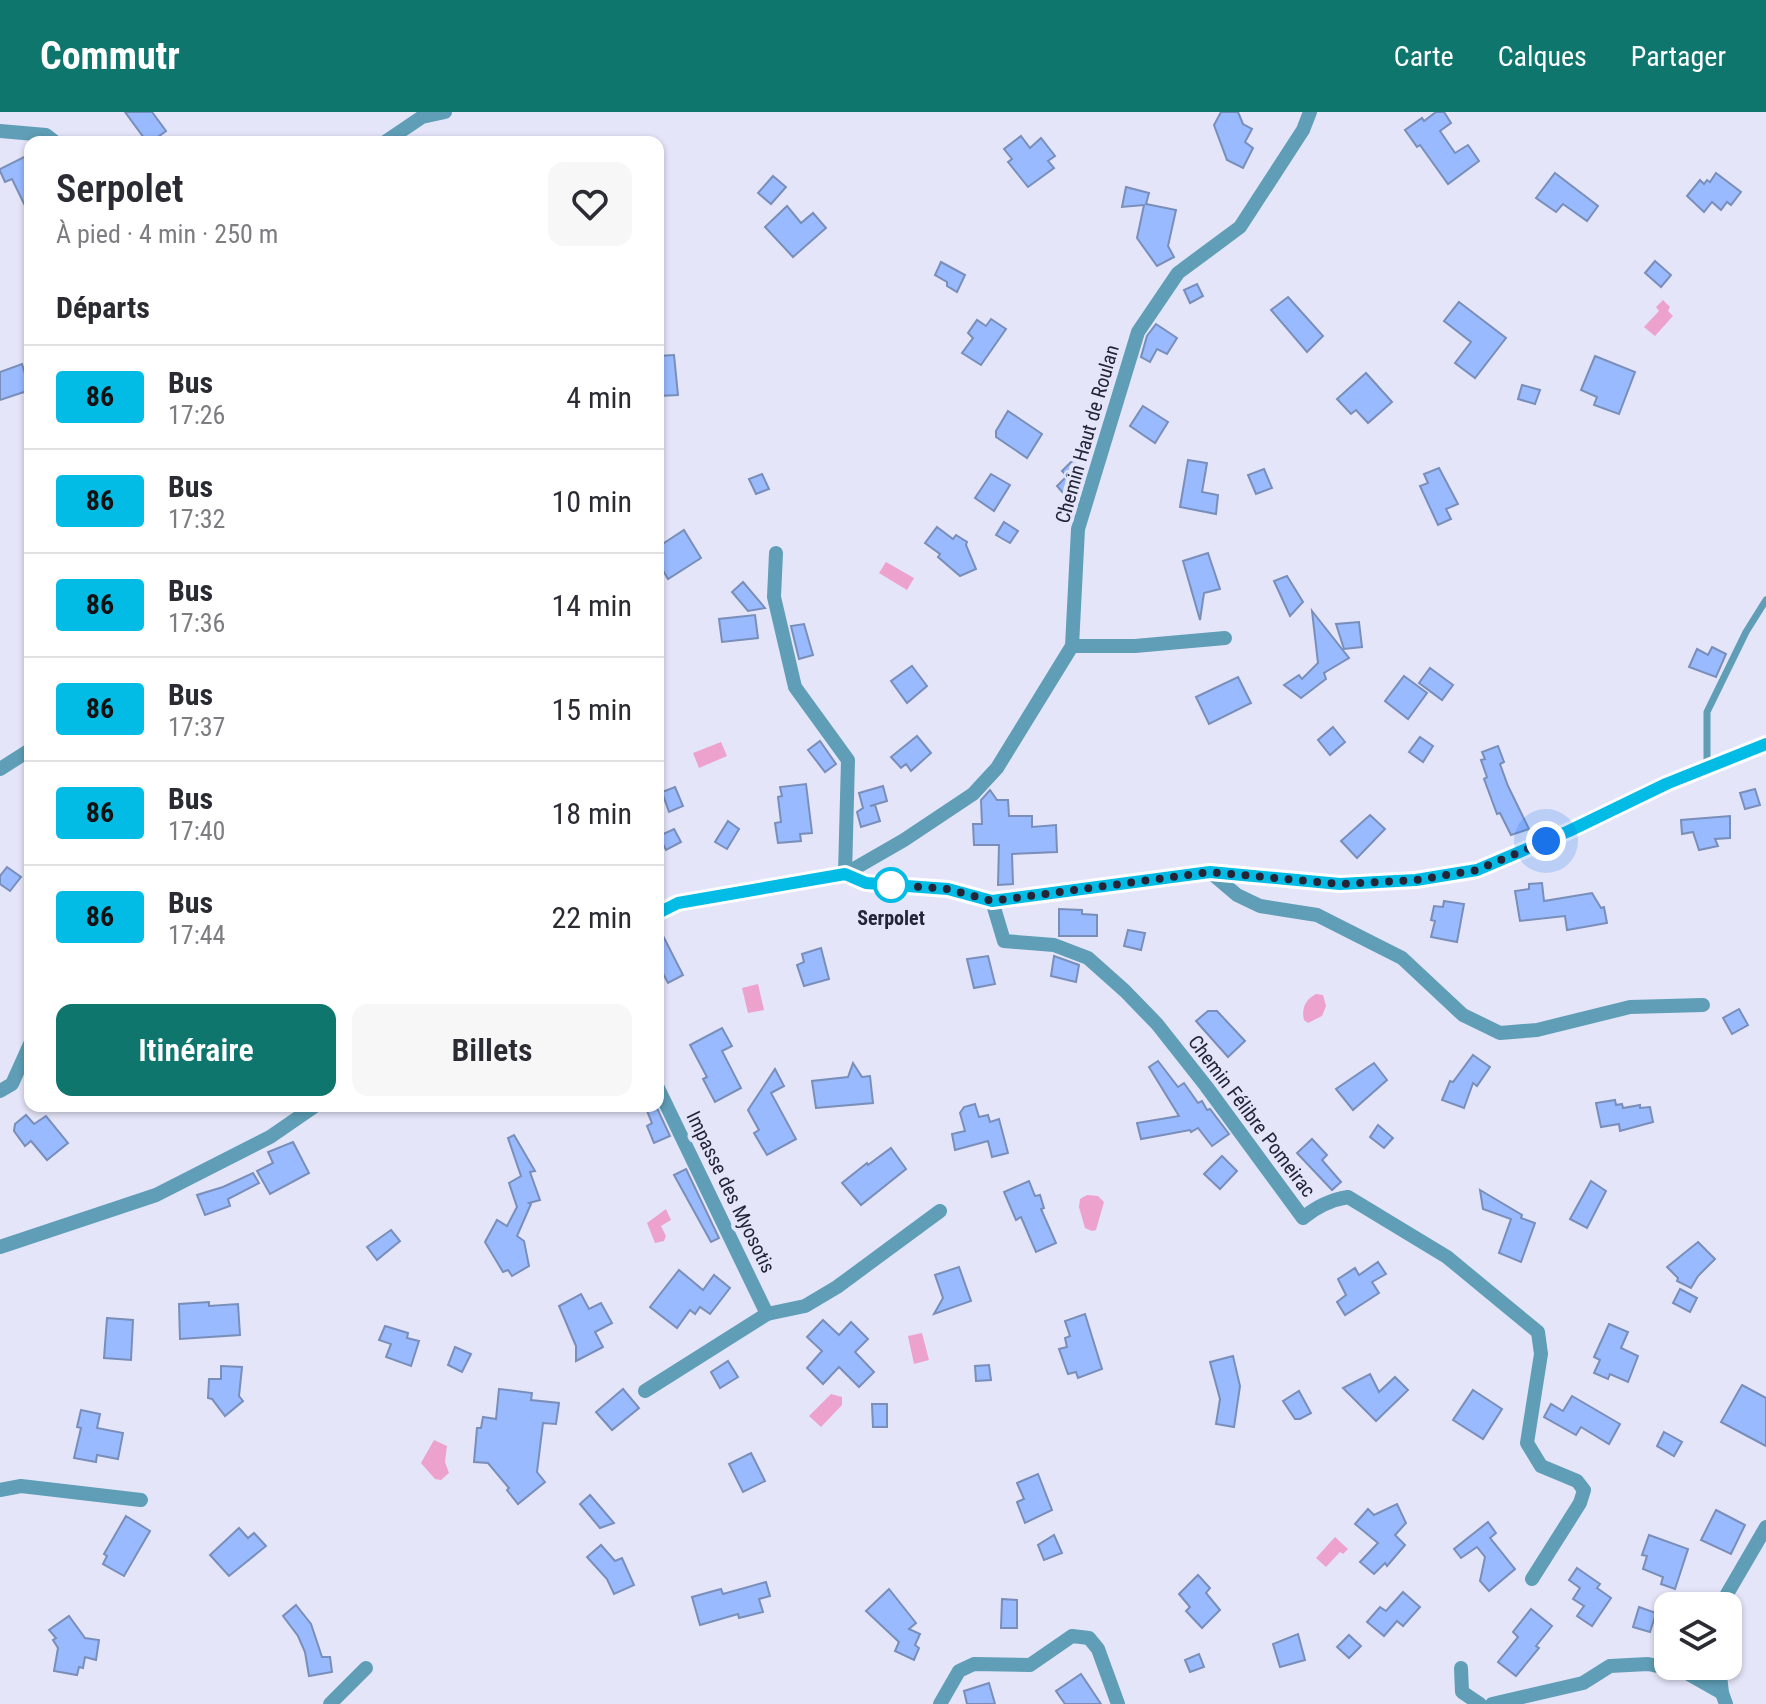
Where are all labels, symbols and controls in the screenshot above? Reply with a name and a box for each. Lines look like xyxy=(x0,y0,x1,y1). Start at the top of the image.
text: Commutr xyxy=(40,34,180,78)
text: Carte xyxy=(1394,40,1454,73)
text: Calques xyxy=(1498,40,1587,73)
text: Partager xyxy=(1631,40,1726,73)
button: heart xyxy=(548,162,632,246)
text: Serpolet xyxy=(56,167,184,211)
text: À pied · 4 min · 250 m xyxy=(56,219,278,249)
text: Départs xyxy=(56,290,150,325)
street label: Chemin Haut de Roulan xyxy=(1050,342,1124,526)
text: Bus xyxy=(168,365,213,400)
text: 86 xyxy=(86,380,114,413)
text: 4 min xyxy=(566,380,632,415)
text: 17:26 xyxy=(168,400,225,430)
text: Bus xyxy=(168,469,213,504)
text: 86 xyxy=(86,484,114,517)
text: 10 min xyxy=(551,484,632,519)
text: 17:32 xyxy=(168,504,225,534)
text: Bus xyxy=(168,573,213,608)
text: 86 xyxy=(86,588,114,621)
text: 14 min xyxy=(551,588,632,623)
text: 17:36 xyxy=(168,608,225,638)
text: Bus xyxy=(168,677,213,712)
text: 86 xyxy=(86,692,114,725)
text: 15 min xyxy=(551,692,632,727)
text: 17:37 xyxy=(168,712,225,742)
text: Bus xyxy=(168,781,213,816)
text: 86 xyxy=(86,796,114,829)
text: 18 min xyxy=(551,796,632,831)
text: 17:40 xyxy=(168,816,225,846)
your location xyxy=(1526,821,1566,861)
marker: Serpolet xyxy=(874,868,908,902)
text: Bus xyxy=(168,885,213,920)
text: 86 xyxy=(86,900,114,933)
text: 22 min xyxy=(551,900,632,935)
place label: Serpolet xyxy=(857,906,925,930)
text: 17:44 xyxy=(168,920,225,950)
button: Itinéraire xyxy=(56,1004,336,1096)
button: Billets xyxy=(352,1004,632,1096)
street label: Chemin Félibre Pomeirac xyxy=(1183,1030,1321,1202)
street label: Impasse des Myosotis xyxy=(681,1107,781,1277)
map controls xyxy=(1654,1592,1742,1680)
button: layers xyxy=(1654,1592,1742,1680)

